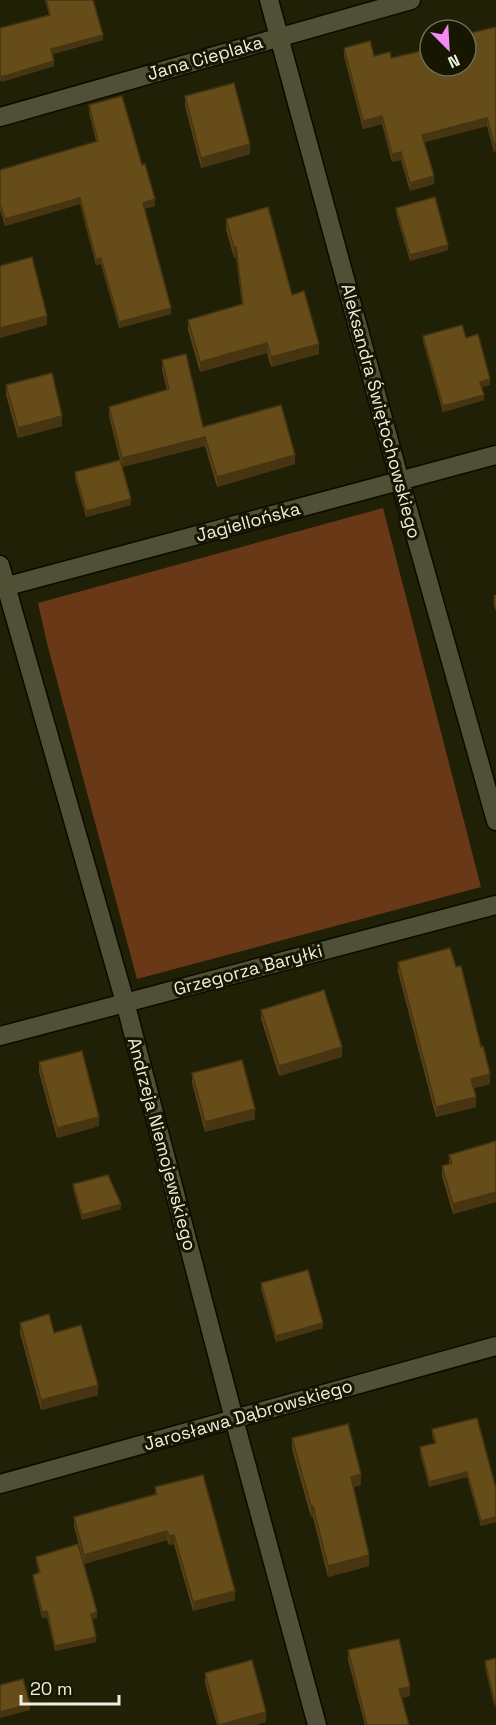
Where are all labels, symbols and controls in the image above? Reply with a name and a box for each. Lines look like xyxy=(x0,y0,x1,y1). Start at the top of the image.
north arrow xyxy=(418,18,478,78)
street label: Jana Cieplaka xyxy=(144,30,265,85)
text: N xyxy=(445,49,463,73)
street label: Aleksandra Świętochowskiego xyxy=(336,281,427,541)
street label: Jagiellońska xyxy=(193,497,303,547)
street label: Grzegorza Baryłki xyxy=(171,939,325,1000)
street label: Andrzeja Niemojewskiego xyxy=(123,1035,202,1253)
street label: Jarosława Dąbrowskiego xyxy=(141,1374,355,1455)
scale bar xyxy=(21,1668,118,1706)
text: 20 m xyxy=(30,1677,73,1700)

